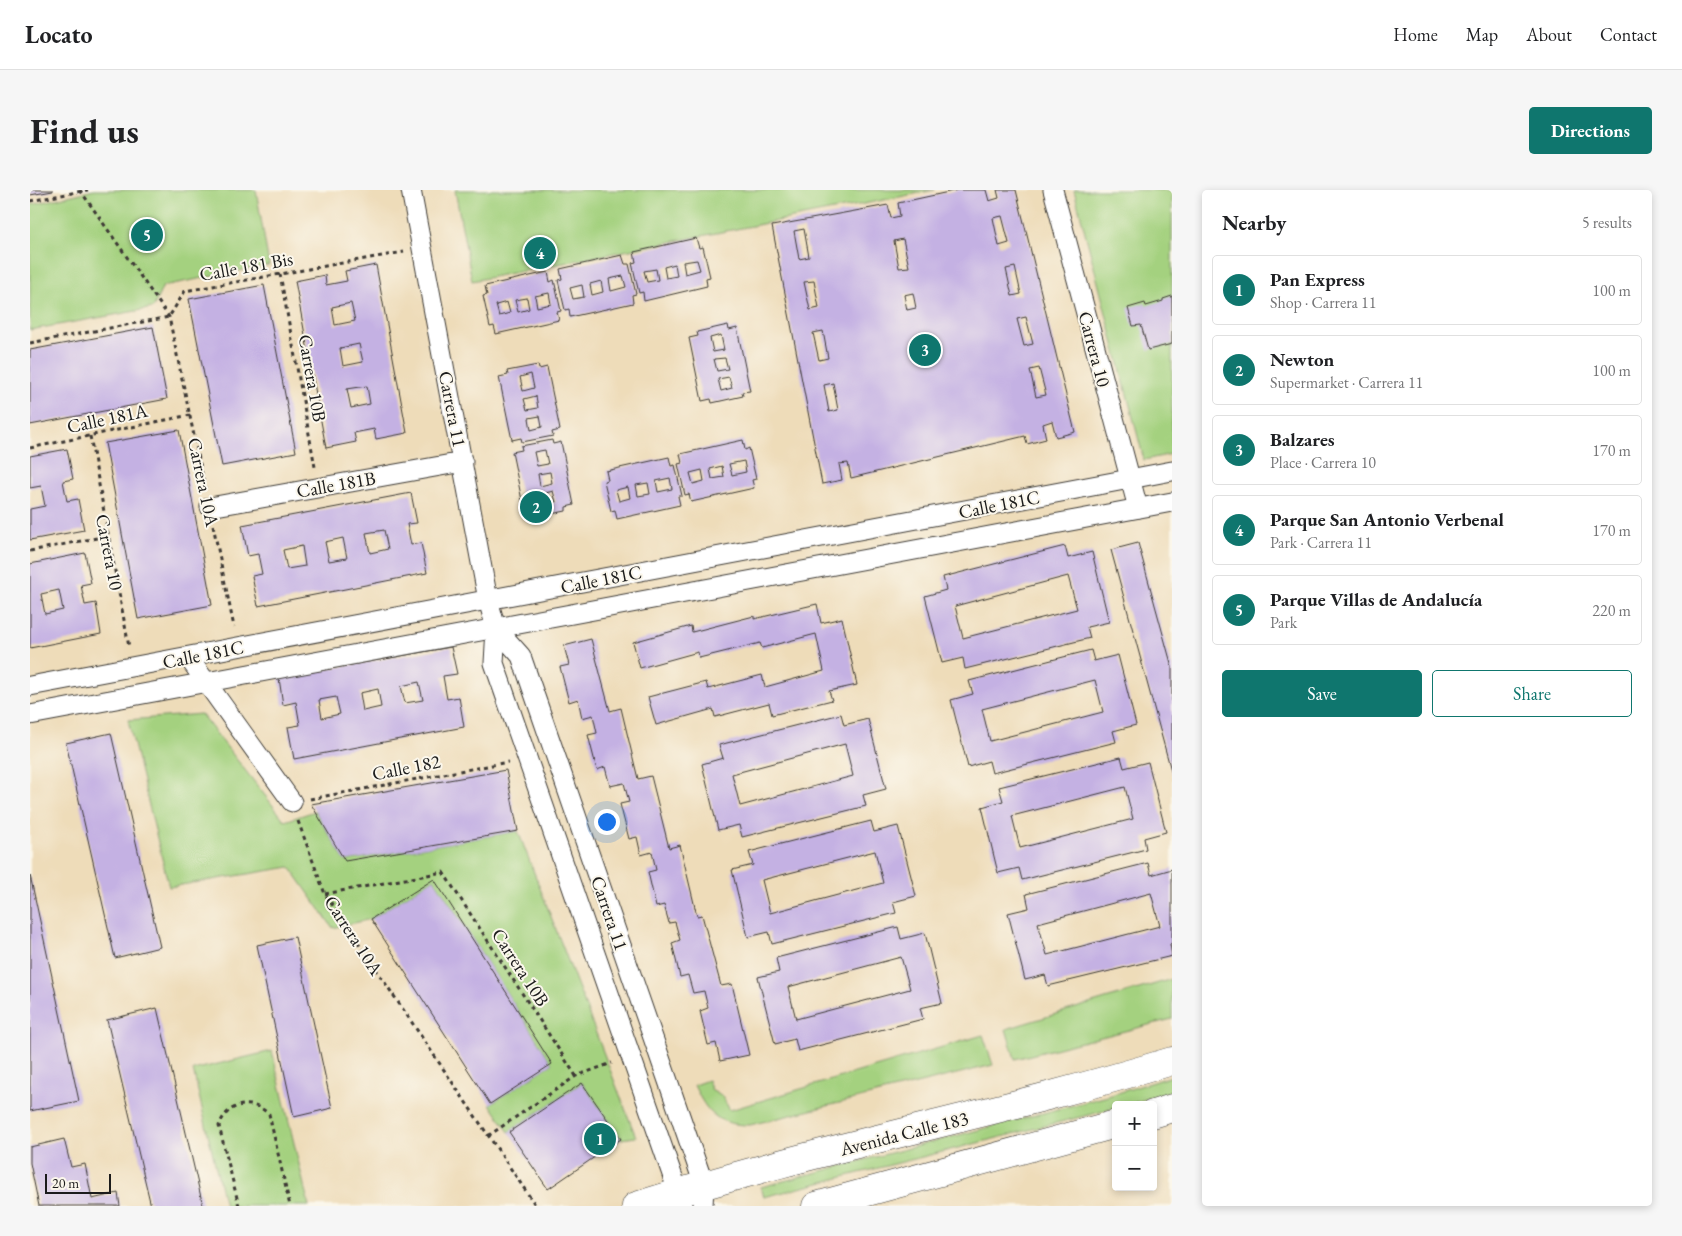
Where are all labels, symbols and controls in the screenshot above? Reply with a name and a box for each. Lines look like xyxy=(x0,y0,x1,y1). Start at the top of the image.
text: Locato xyxy=(25,19,93,50)
text: Home xyxy=(1393,23,1438,46)
text: Map xyxy=(1466,23,1498,46)
text: About xyxy=(1526,23,1572,46)
text: Contact xyxy=(1600,23,1657,46)
button: Directions xyxy=(1529,107,1652,154)
text: Find us xyxy=(30,108,139,153)
text: Nearby xyxy=(1222,209,1286,236)
text: 5 results xyxy=(1582,212,1632,233)
pin: 5 xyxy=(131,216,163,254)
pin: 4 xyxy=(524,234,556,272)
street label: Calle 181 Bis xyxy=(197,246,295,287)
text: Pan Express xyxy=(1270,267,1365,292)
text: 1 xyxy=(1235,280,1243,301)
text: 100 m xyxy=(1592,280,1631,301)
text: Shop · Carrera 11 xyxy=(1270,292,1376,313)
street label: Carrera 10 xyxy=(1072,309,1117,390)
pin: 3 xyxy=(909,331,941,369)
street label: Carrera 10B xyxy=(293,332,332,424)
text: Newton xyxy=(1270,347,1334,372)
text: 2 xyxy=(1235,360,1243,381)
text: 100 m xyxy=(1592,360,1631,381)
street label: Carrera 11 xyxy=(433,369,472,449)
text: Supermarket · Carrera 11 xyxy=(1270,372,1423,393)
street label: Calle 181A xyxy=(64,398,151,439)
text: Balzares xyxy=(1270,427,1335,452)
street label: Carrera 10A xyxy=(182,435,225,530)
text: 3 xyxy=(1235,440,1243,461)
text: 170 m xyxy=(1592,440,1631,461)
text: Place · Carrera 10 xyxy=(1270,452,1376,473)
street label: Calle 181B xyxy=(295,465,378,504)
street label: Calle 181C xyxy=(956,484,1042,525)
pin: 2 xyxy=(520,488,552,526)
text: Parque San Antonio Verbenal xyxy=(1270,507,1504,532)
street label: Carrera 10 xyxy=(90,512,129,592)
text: 4 xyxy=(1235,520,1243,541)
text: 170 m xyxy=(1592,520,1631,541)
text: Park · Carrera 11 xyxy=(1270,532,1372,553)
street label: Calle 181C xyxy=(558,559,644,600)
text: Parque Villas de Andalucía xyxy=(1270,587,1482,612)
text: 5 xyxy=(1235,600,1243,621)
text: 220 m xyxy=(1592,600,1631,621)
text: Park xyxy=(1270,612,1297,633)
street label: Calle 181C xyxy=(160,634,246,675)
button: Save xyxy=(1222,670,1422,717)
button: Share xyxy=(1432,670,1632,717)
street label: Calle 182 xyxy=(370,749,442,786)
your location xyxy=(594,809,620,835)
street label: Carrera 11 xyxy=(585,873,634,954)
street label: Carrera 10A xyxy=(319,891,389,981)
street label: Carrera 10B xyxy=(486,923,555,1011)
map controls xyxy=(1112,1101,1157,1191)
button: + xyxy=(1112,1101,1157,1146)
street label: Avenida Calle 183 xyxy=(836,1105,971,1162)
pin: 1 xyxy=(584,1120,616,1158)
button: − xyxy=(1112,1146,1157,1191)
scale bar xyxy=(45,1171,111,1194)
text: 20 m xyxy=(52,1174,79,1192)

